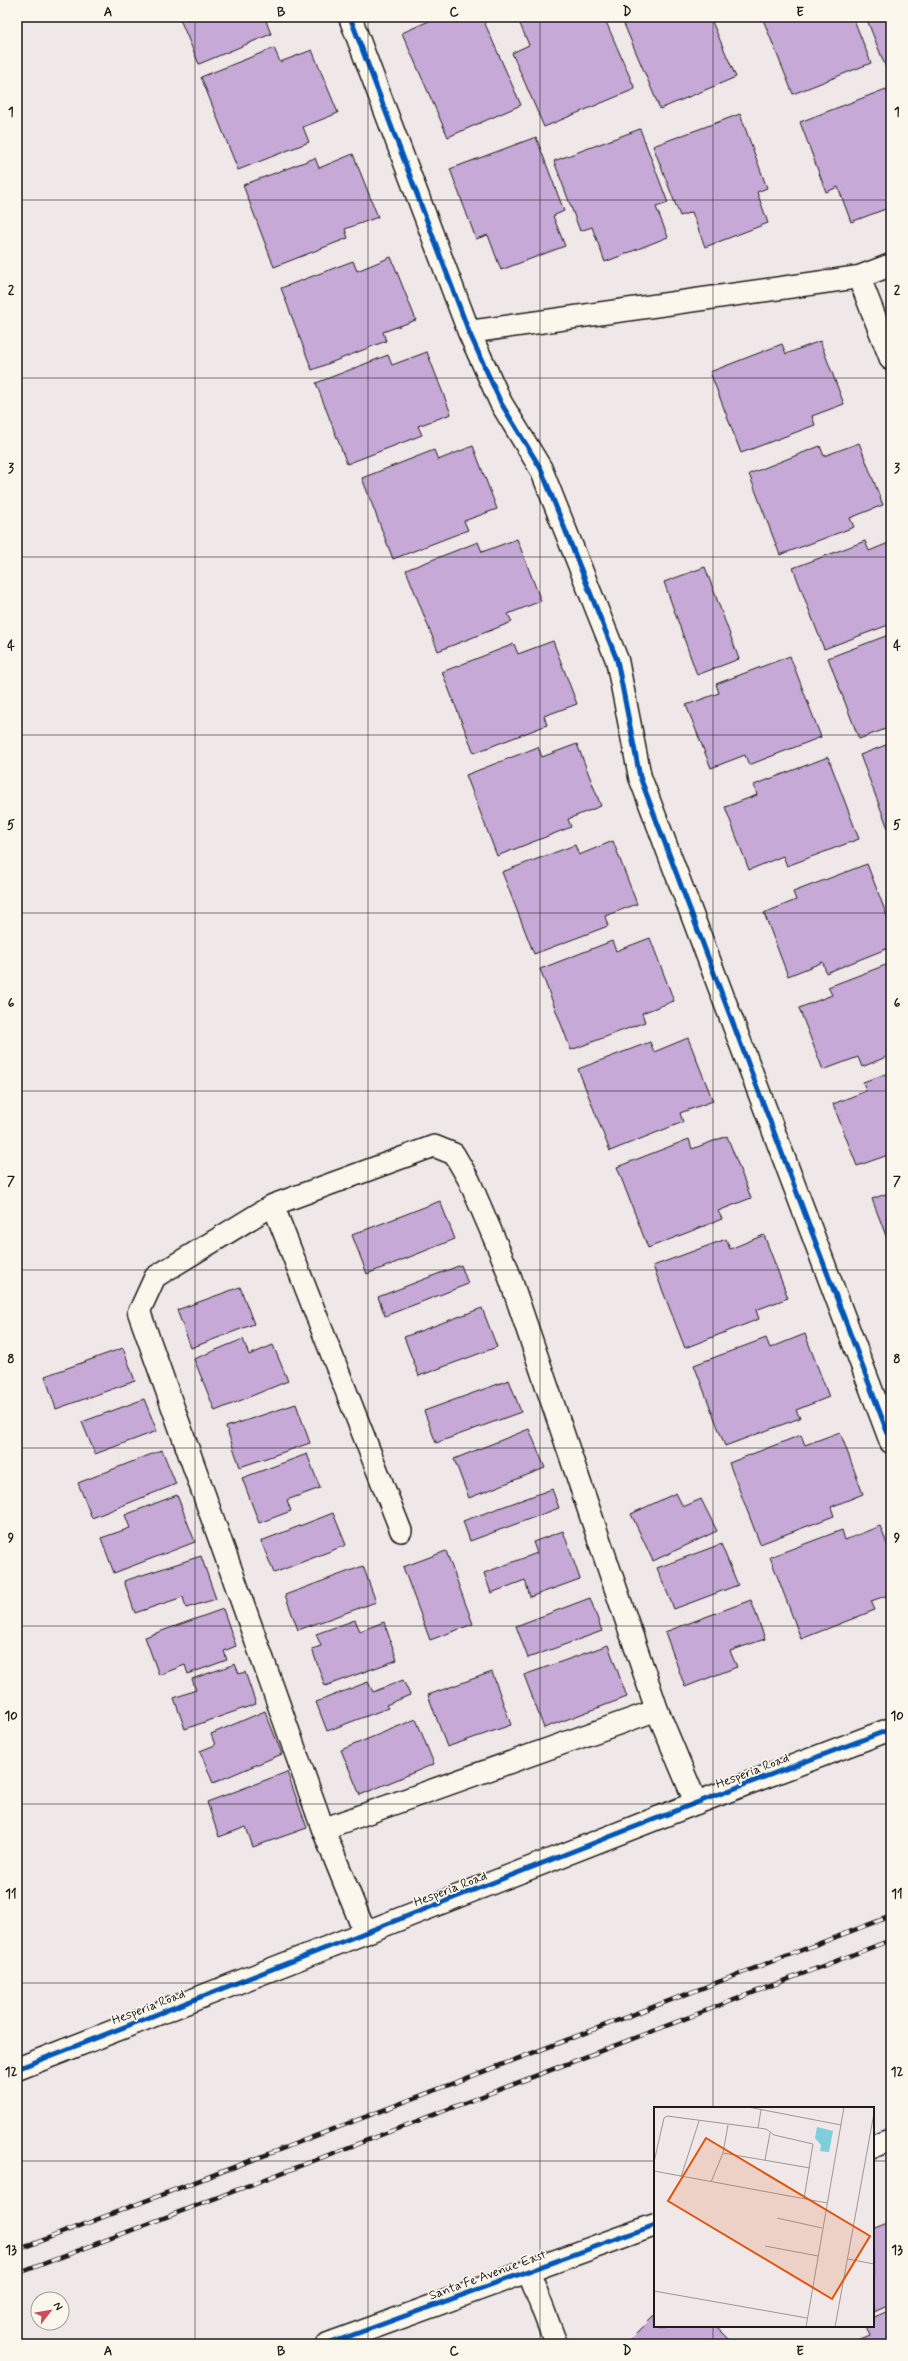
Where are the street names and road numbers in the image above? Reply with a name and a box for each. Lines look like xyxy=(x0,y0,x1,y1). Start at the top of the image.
street label: Hesperia Road xyxy=(713,1750,792,1793)
street label: Hesperia Road xyxy=(411,1868,490,1911)
street label: Hesperia Road xyxy=(109,1986,188,2029)
street label: Santa Fe Avenue East xyxy=(427,2246,549,2305)

